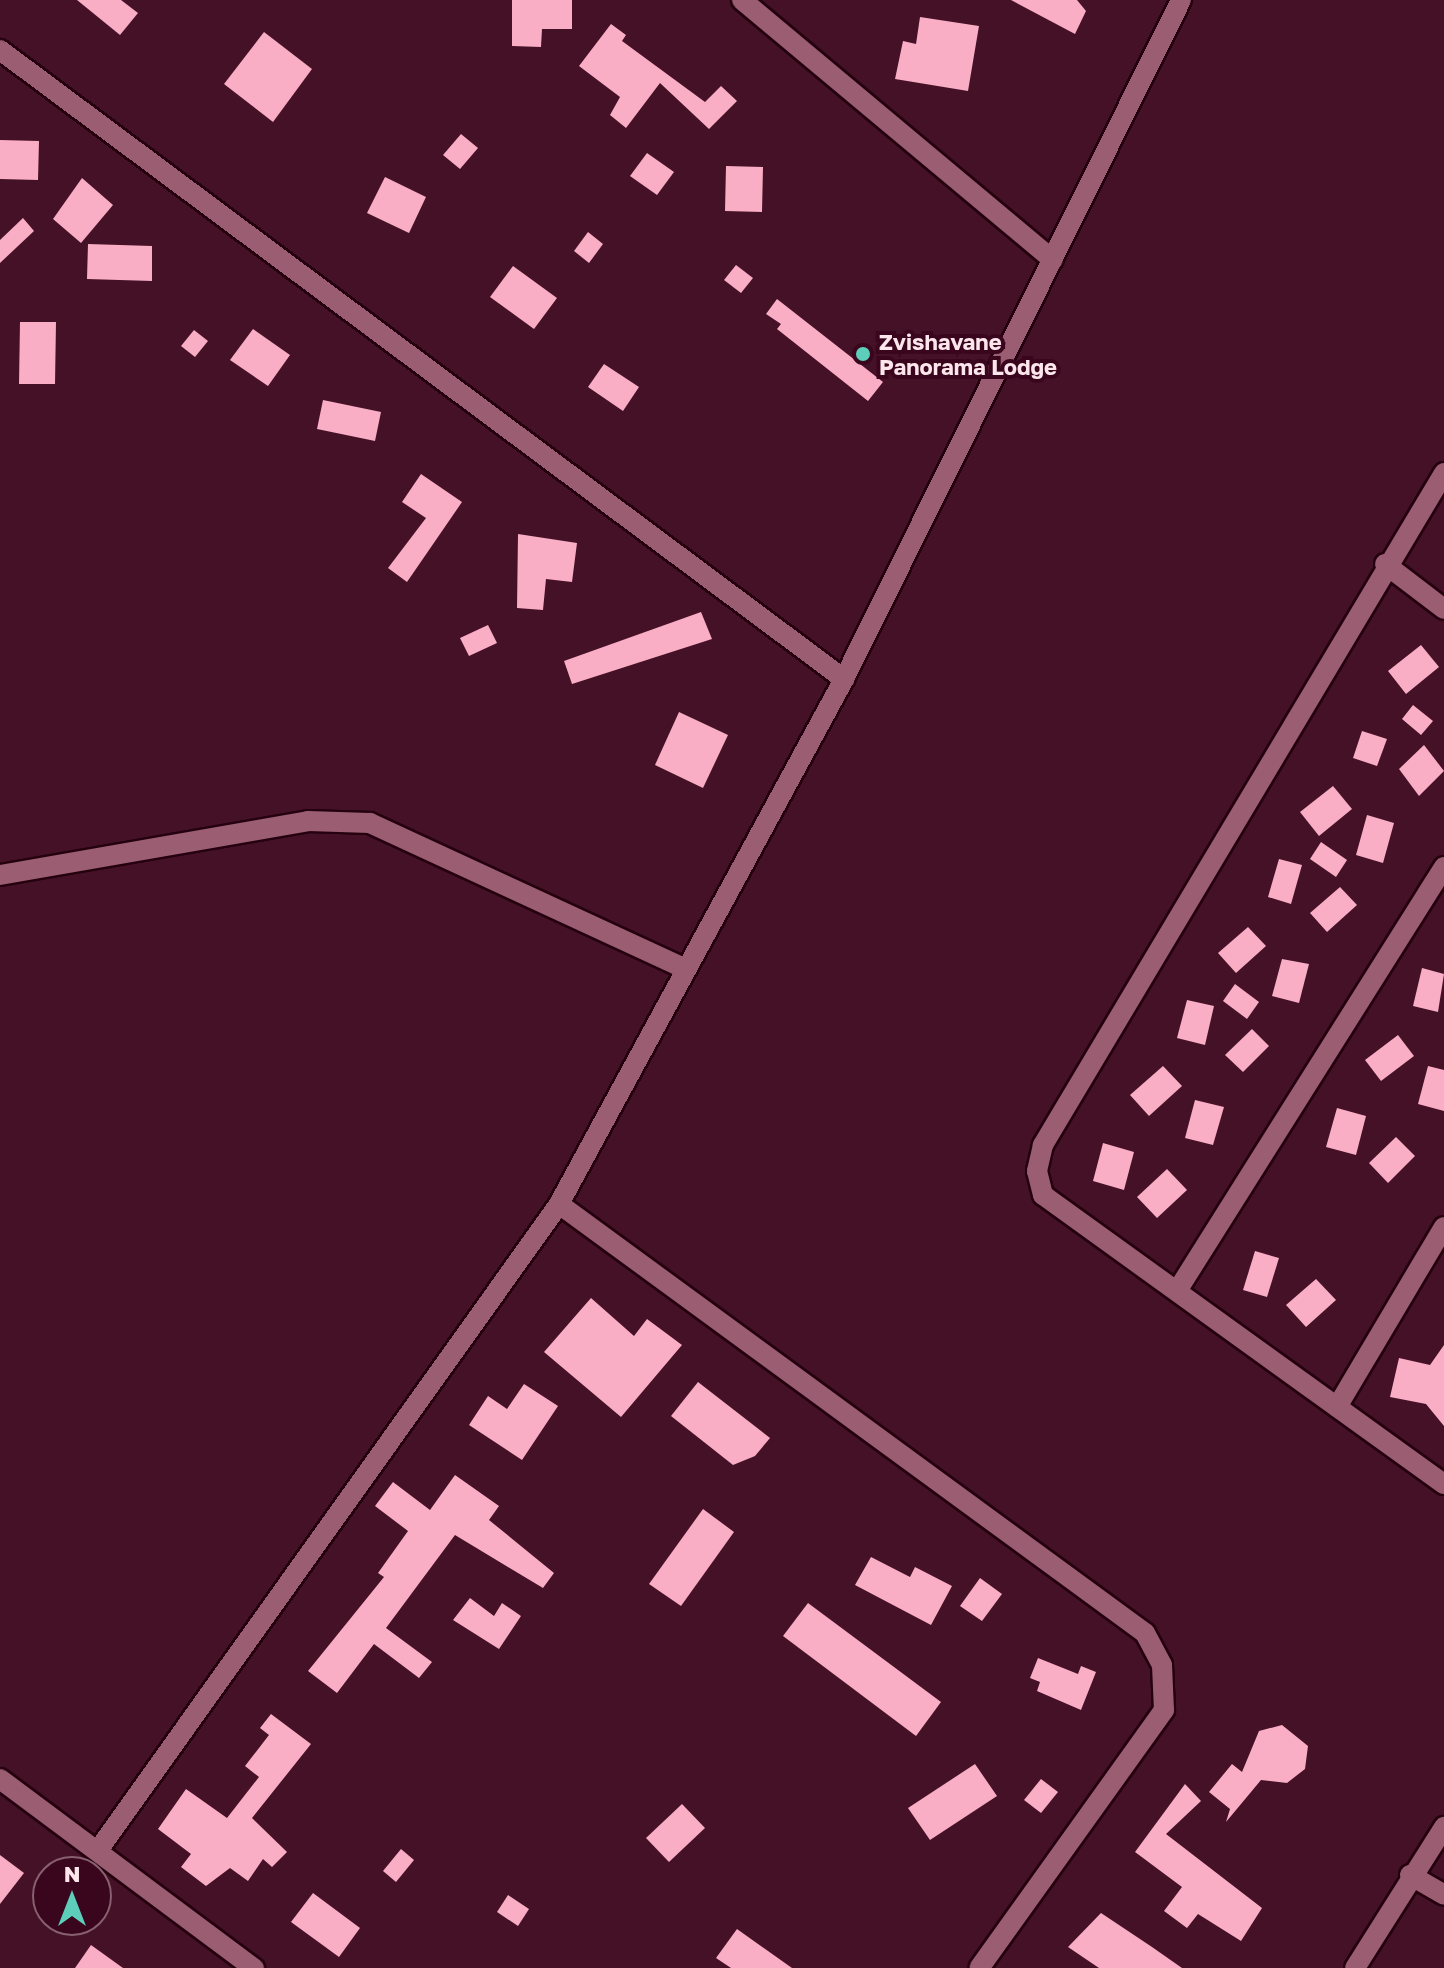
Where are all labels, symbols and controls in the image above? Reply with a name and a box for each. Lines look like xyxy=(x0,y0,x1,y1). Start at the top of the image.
place label: Zvishavane Panorama Lodge xyxy=(879,328,1057,380)
marker: Zvishavane Panorama Lodge xyxy=(854,345,872,363)
north arrow xyxy=(32,1856,112,1936)
text: N xyxy=(64,1860,80,1887)

